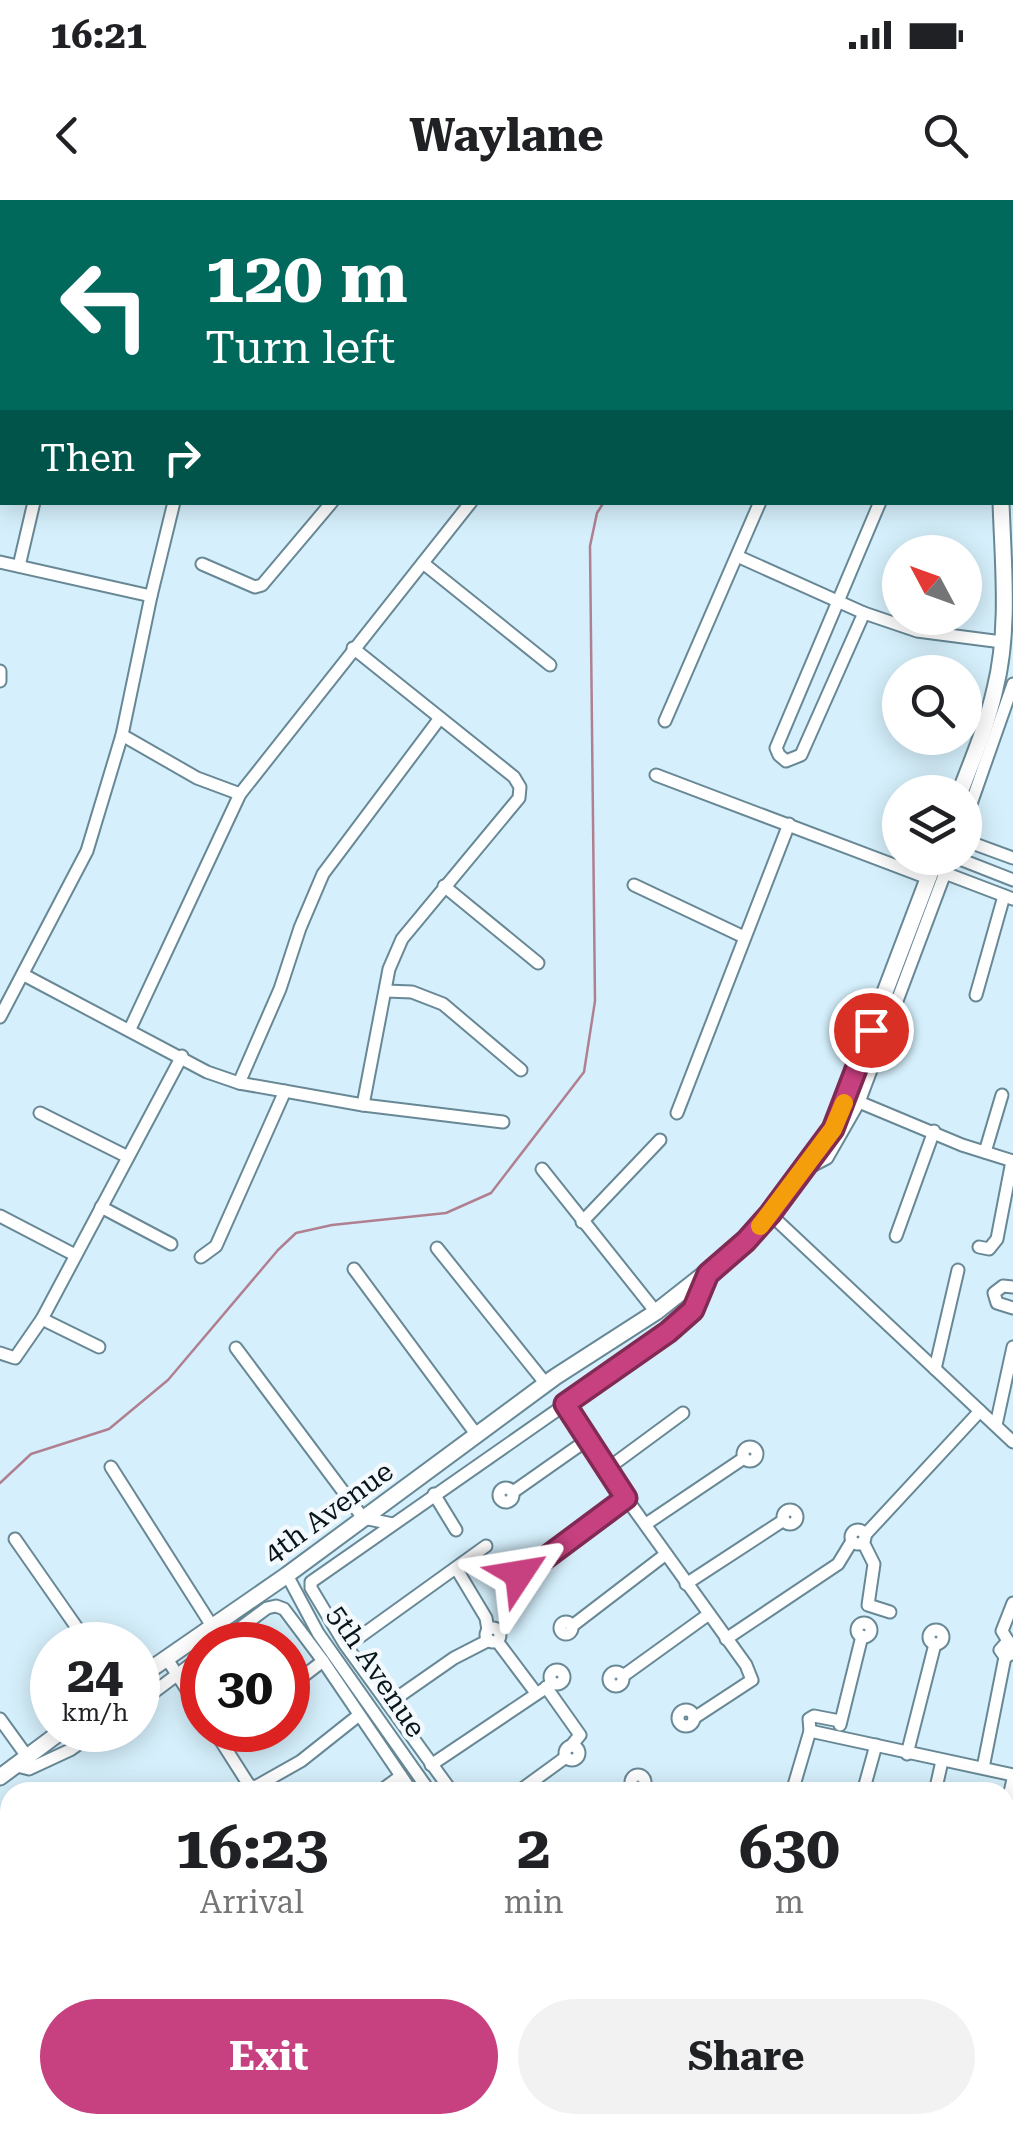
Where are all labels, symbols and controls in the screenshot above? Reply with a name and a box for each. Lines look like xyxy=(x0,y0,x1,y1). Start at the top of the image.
text: 16:21 xyxy=(50,13,147,57)
icon: back xyxy=(40,108,95,163)
icon: search xyxy=(918,108,973,163)
text: Waylane xyxy=(409,109,604,162)
text: 120 m xyxy=(205,237,408,319)
icon: left xyxy=(40,240,170,370)
text: Turn left xyxy=(205,321,395,374)
icon: right xyxy=(155,430,210,485)
text: Then xyxy=(40,436,135,480)
north arrow xyxy=(882,535,982,635)
map controls xyxy=(882,535,982,875)
button: search xyxy=(882,655,982,755)
button: layers xyxy=(882,775,982,875)
pin xyxy=(829,988,914,1073)
icon: arrive xyxy=(844,1003,899,1058)
street label: 4th Avenue xyxy=(257,1454,399,1570)
position arrow xyxy=(467,1522,571,1626)
street label: 5th Avenue xyxy=(320,1599,433,1743)
speed limit sign: 30 xyxy=(180,1622,310,1752)
text: 24 xyxy=(67,1646,123,1704)
text: km/h xyxy=(62,1698,128,1727)
text: 16:23 xyxy=(175,1812,328,1883)
text: 2 xyxy=(517,1812,550,1883)
text: 630 xyxy=(739,1812,840,1883)
text: Arrival xyxy=(200,1883,304,1921)
text: min xyxy=(504,1883,564,1921)
text: m xyxy=(775,1883,804,1921)
button: Exit xyxy=(40,1999,498,2114)
button: Share xyxy=(518,1999,975,2114)

